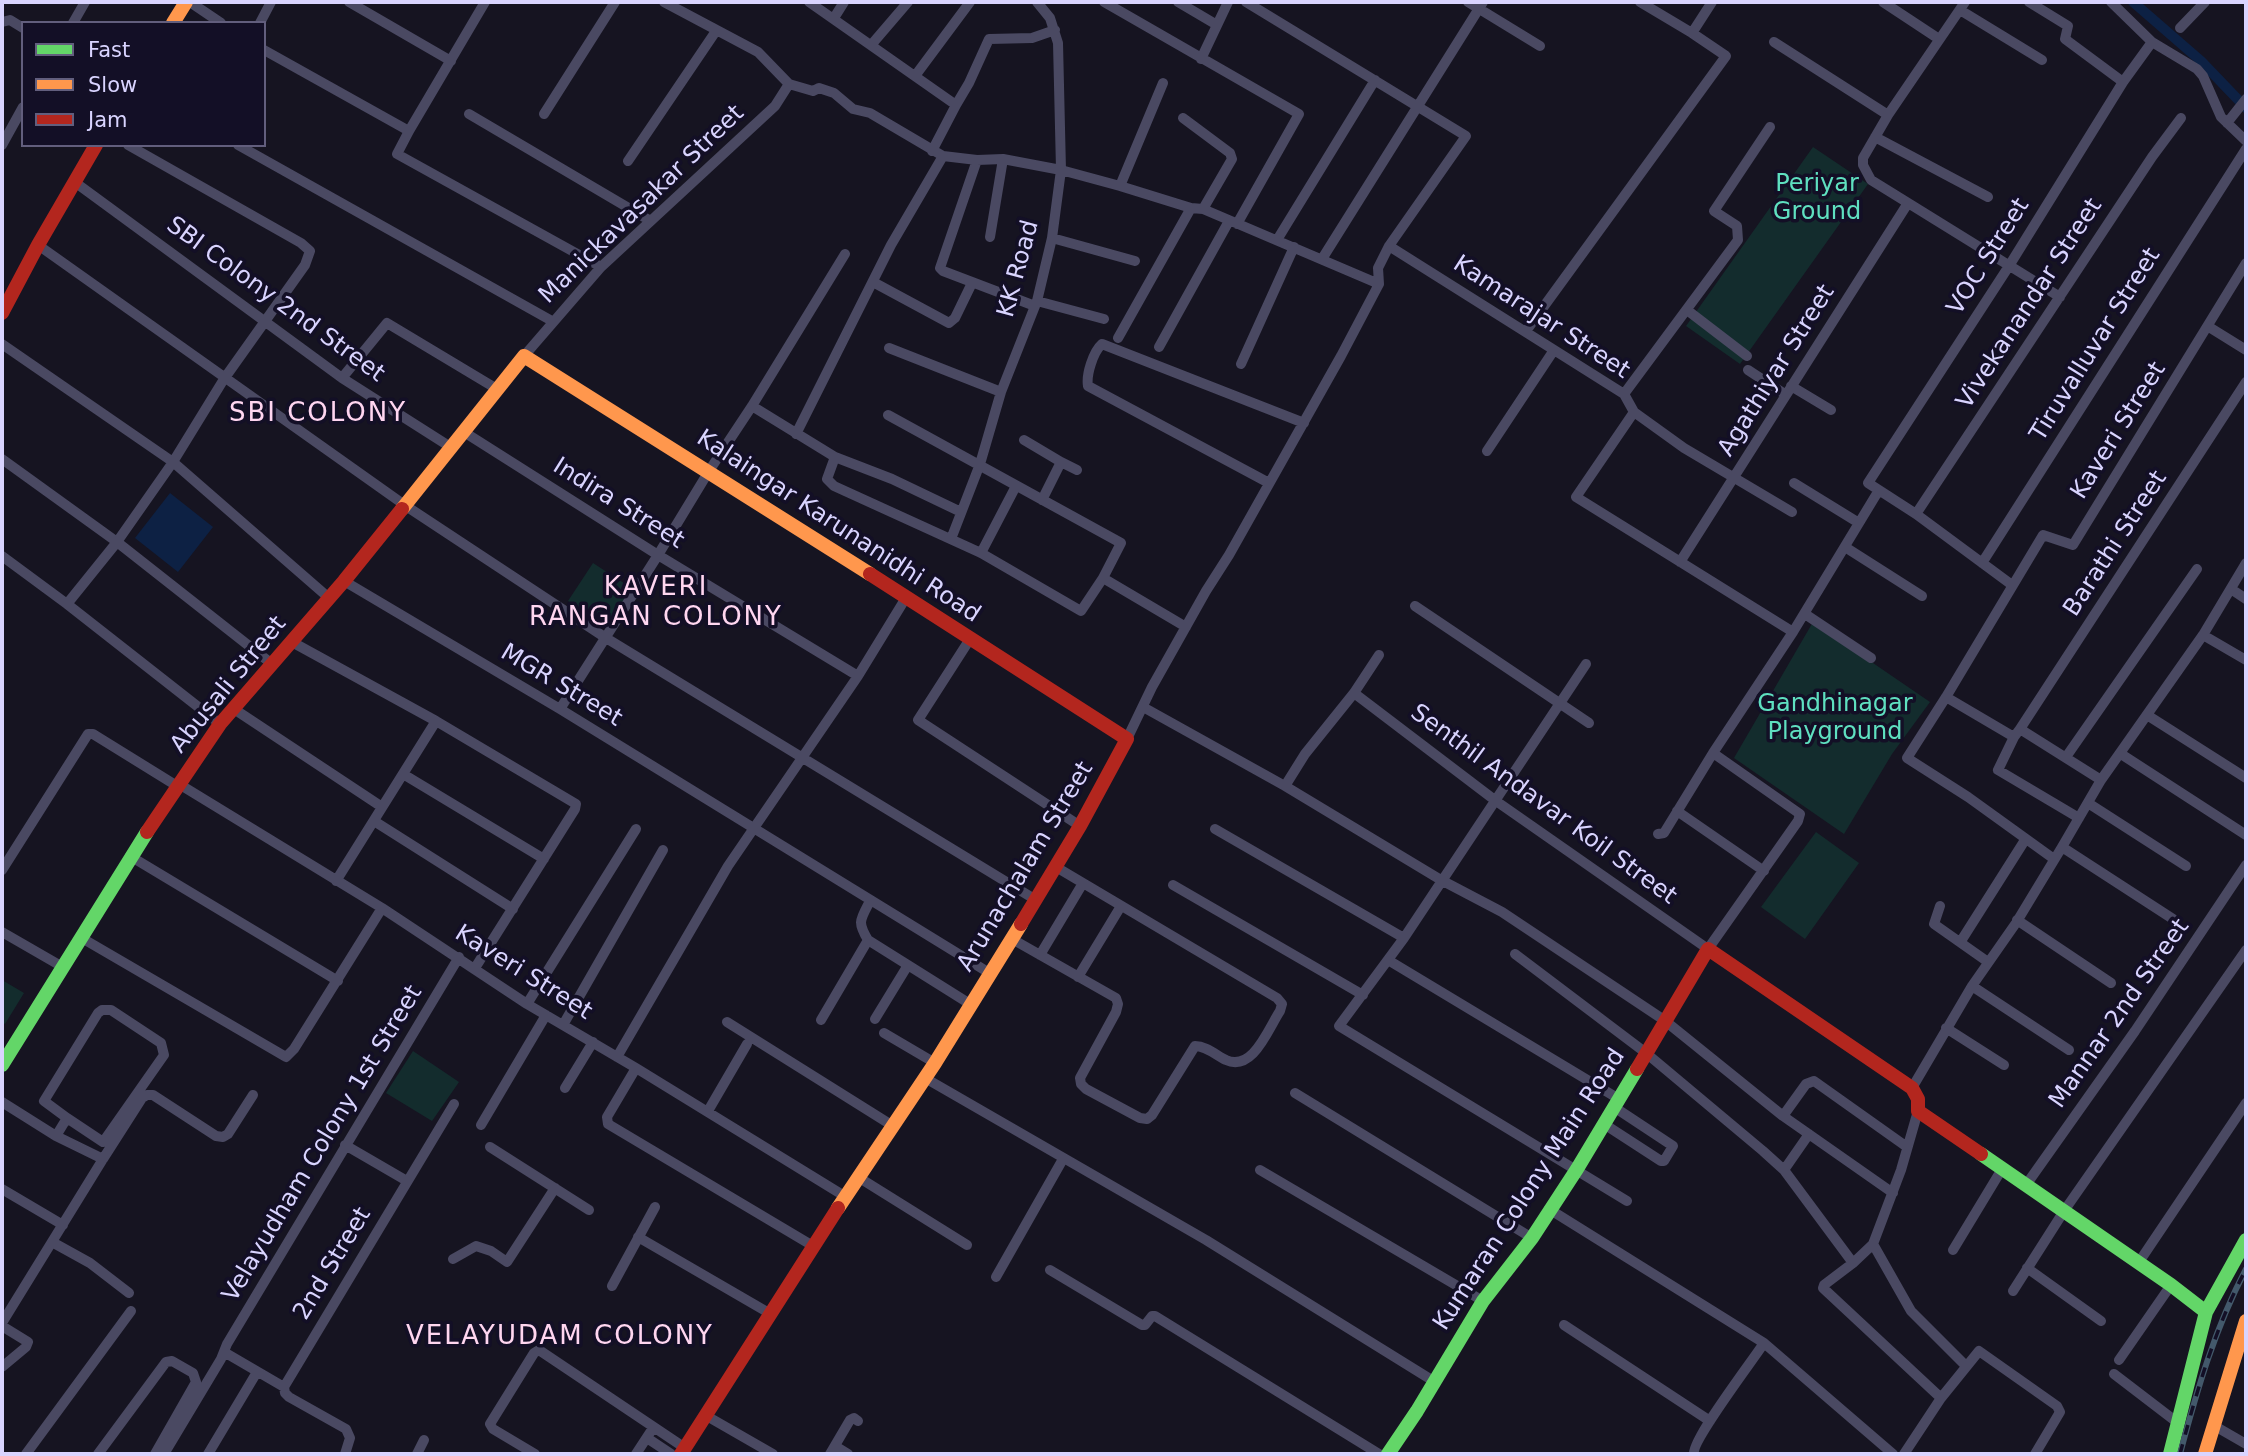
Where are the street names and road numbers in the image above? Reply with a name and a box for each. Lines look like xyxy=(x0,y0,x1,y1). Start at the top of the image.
street label: Manickavasakar Street xyxy=(534,100,750,310)
street label: VOC Street xyxy=(1942,193,2036,321)
street label: Vivekanandar Street xyxy=(1951,193,2109,415)
street label: SBI Colony 2nd Street xyxy=(160,211,390,389)
street label: KK Road xyxy=(992,217,1046,321)
street label: Tiruvalluvar Street xyxy=(2025,243,2167,447)
street label: Kamarajar Street xyxy=(1447,250,1635,386)
street label: Agathiyar Street xyxy=(1713,280,1841,462)
street label: Kaveri Street xyxy=(2065,357,2173,505)
street label: Kalaingar Karunanidhi Road xyxy=(691,424,985,630)
street label: Indira Street xyxy=(547,452,689,556)
street label: Barathi Street xyxy=(2058,466,2174,622)
street label: Abusali Street xyxy=(165,611,293,759)
street label: MGR Street xyxy=(495,638,627,734)
street label: Senthil Andavar Koil Street xyxy=(1404,699,1682,911)
street label: Arunachalam Street xyxy=(952,757,1100,977)
street label: Mannar 2nd Street xyxy=(2044,914,2196,1114)
street label: Kaveri Street xyxy=(449,919,597,1027)
street label: Velayudham Colony 1st Street xyxy=(217,981,429,1307)
street label: Kumaran Colony Main Road xyxy=(1428,1044,1632,1336)
street label: 2nd Street xyxy=(288,1202,378,1326)

